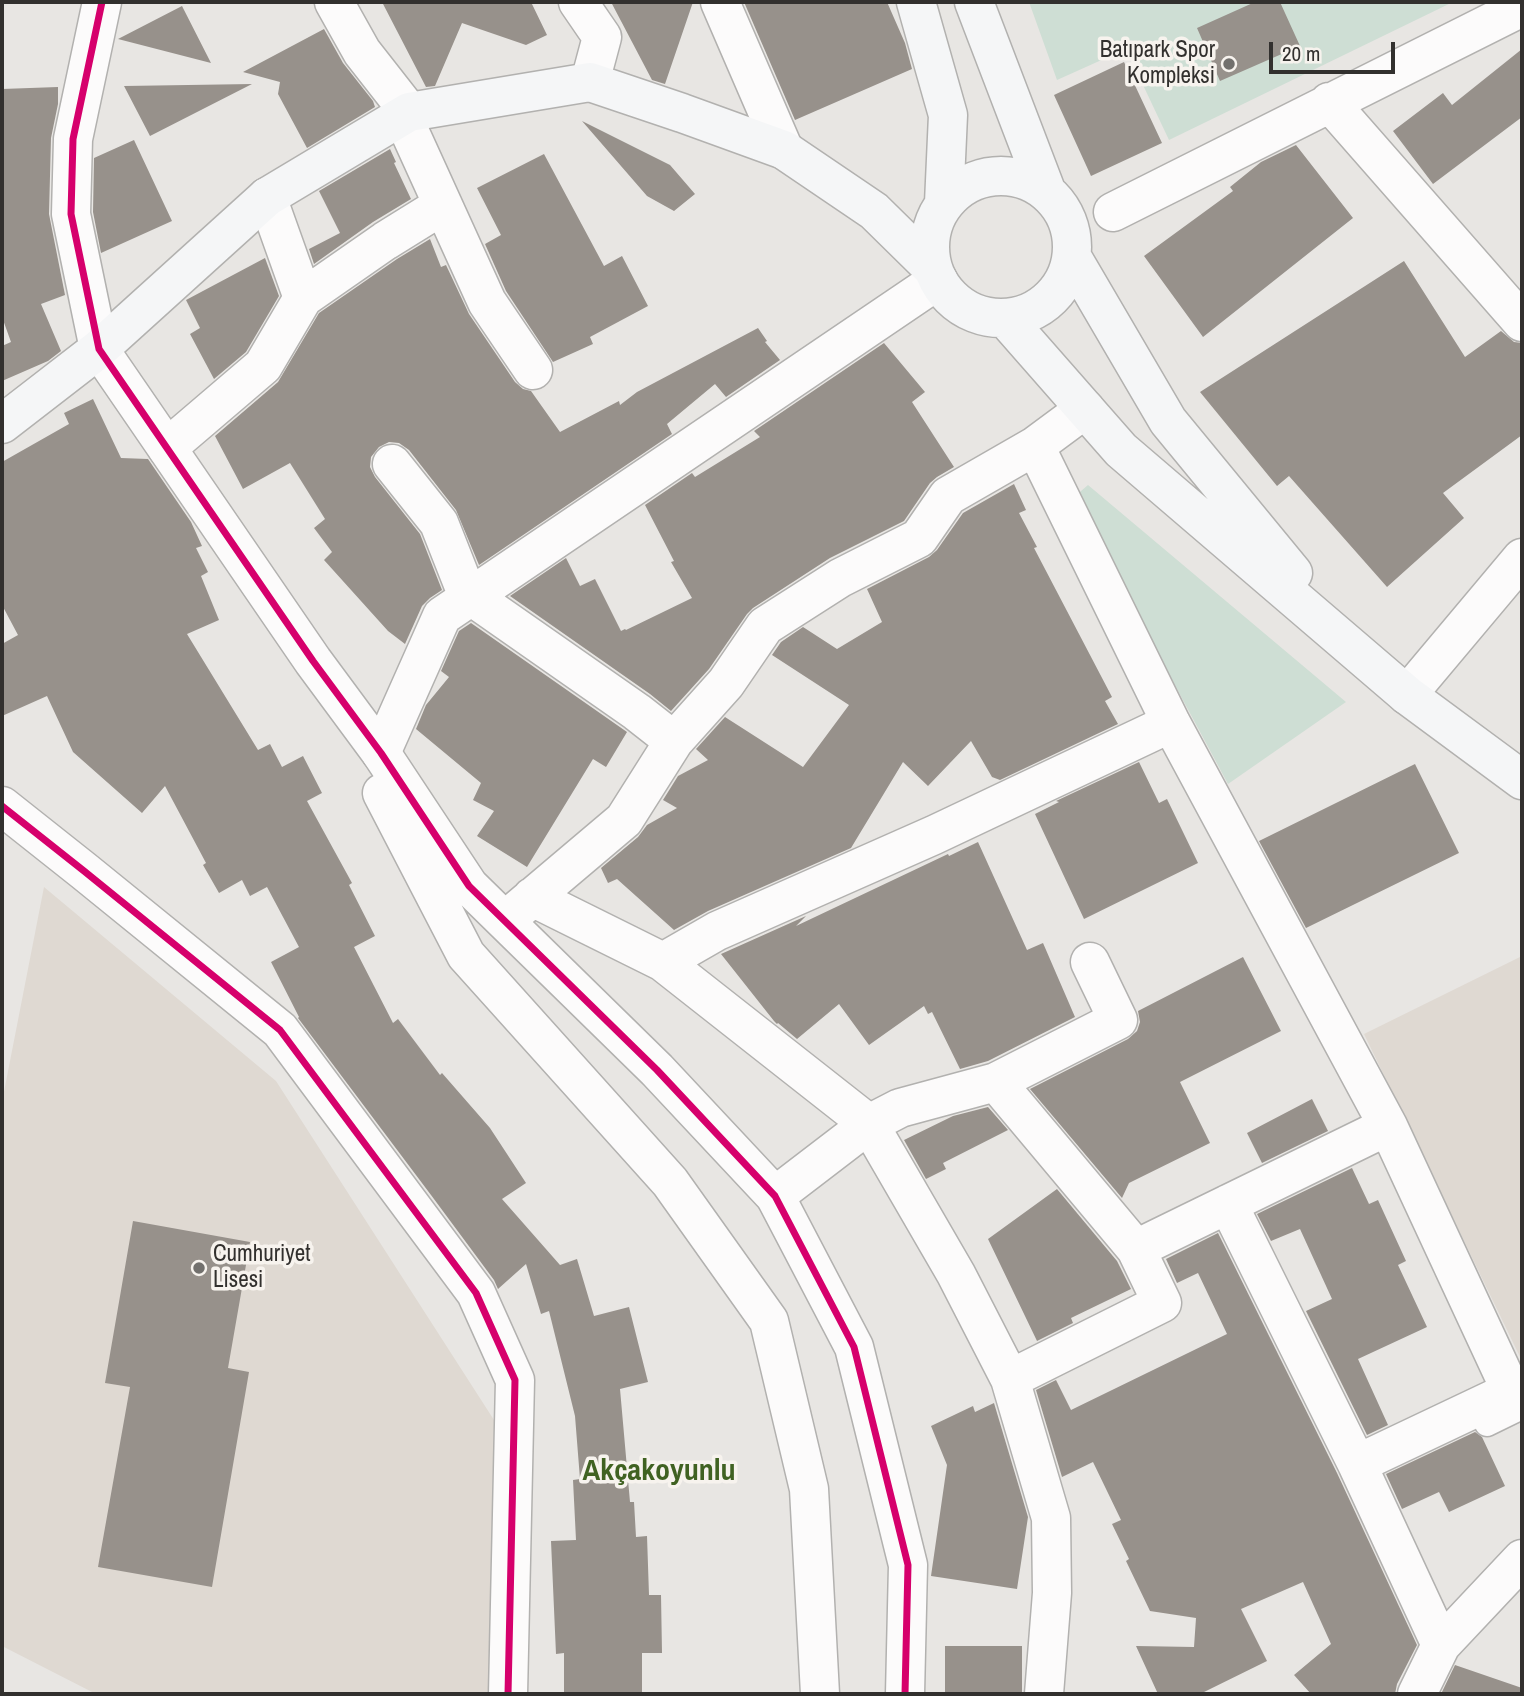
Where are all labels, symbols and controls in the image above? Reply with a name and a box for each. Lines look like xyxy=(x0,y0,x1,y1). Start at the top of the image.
scale bar xyxy=(1272,28,1398,72)
place label: Batıpark Spor Kompleksi xyxy=(1100,37,1215,91)
text: 20 m xyxy=(1282,39,1320,68)
marker: Batıpark Spor Kompleksi xyxy=(1221,56,1237,72)
place label: Cumhuriyet Lisesi xyxy=(213,1241,310,1295)
marker: Cumhuriyet Lisesi xyxy=(191,1260,207,1276)
district label: Akçakoyunlu xyxy=(582,1454,736,1490)

